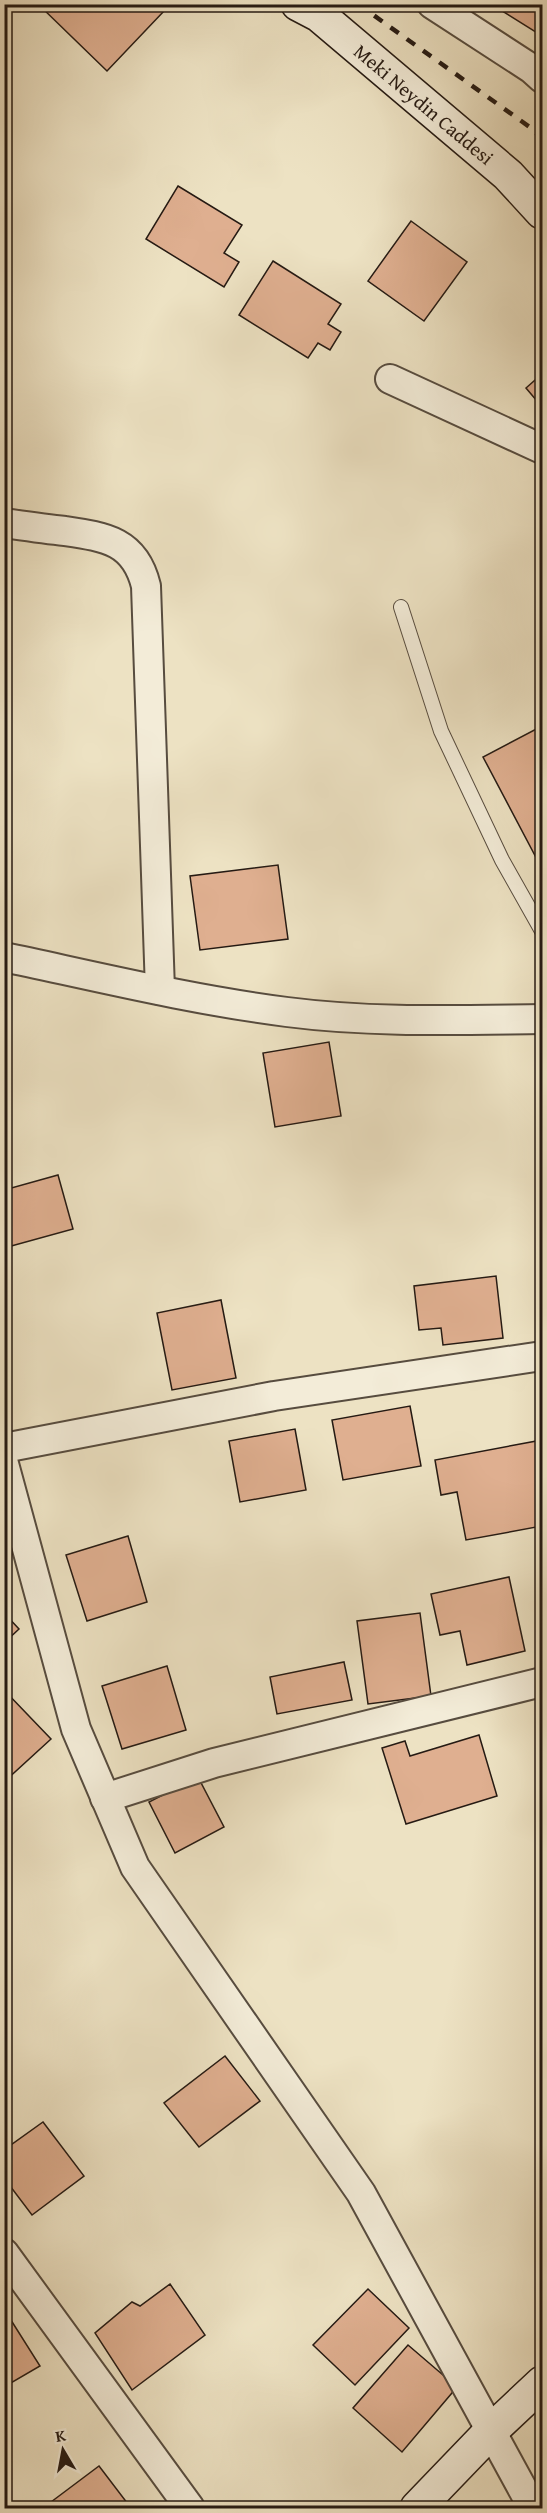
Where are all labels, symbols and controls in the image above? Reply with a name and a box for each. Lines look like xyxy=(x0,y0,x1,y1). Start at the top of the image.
street label: Meki Neydin Caddesi xyxy=(348,37,501,172)
north arrow xyxy=(33,2420,93,2480)
text: K xyxy=(53,2422,68,2448)

